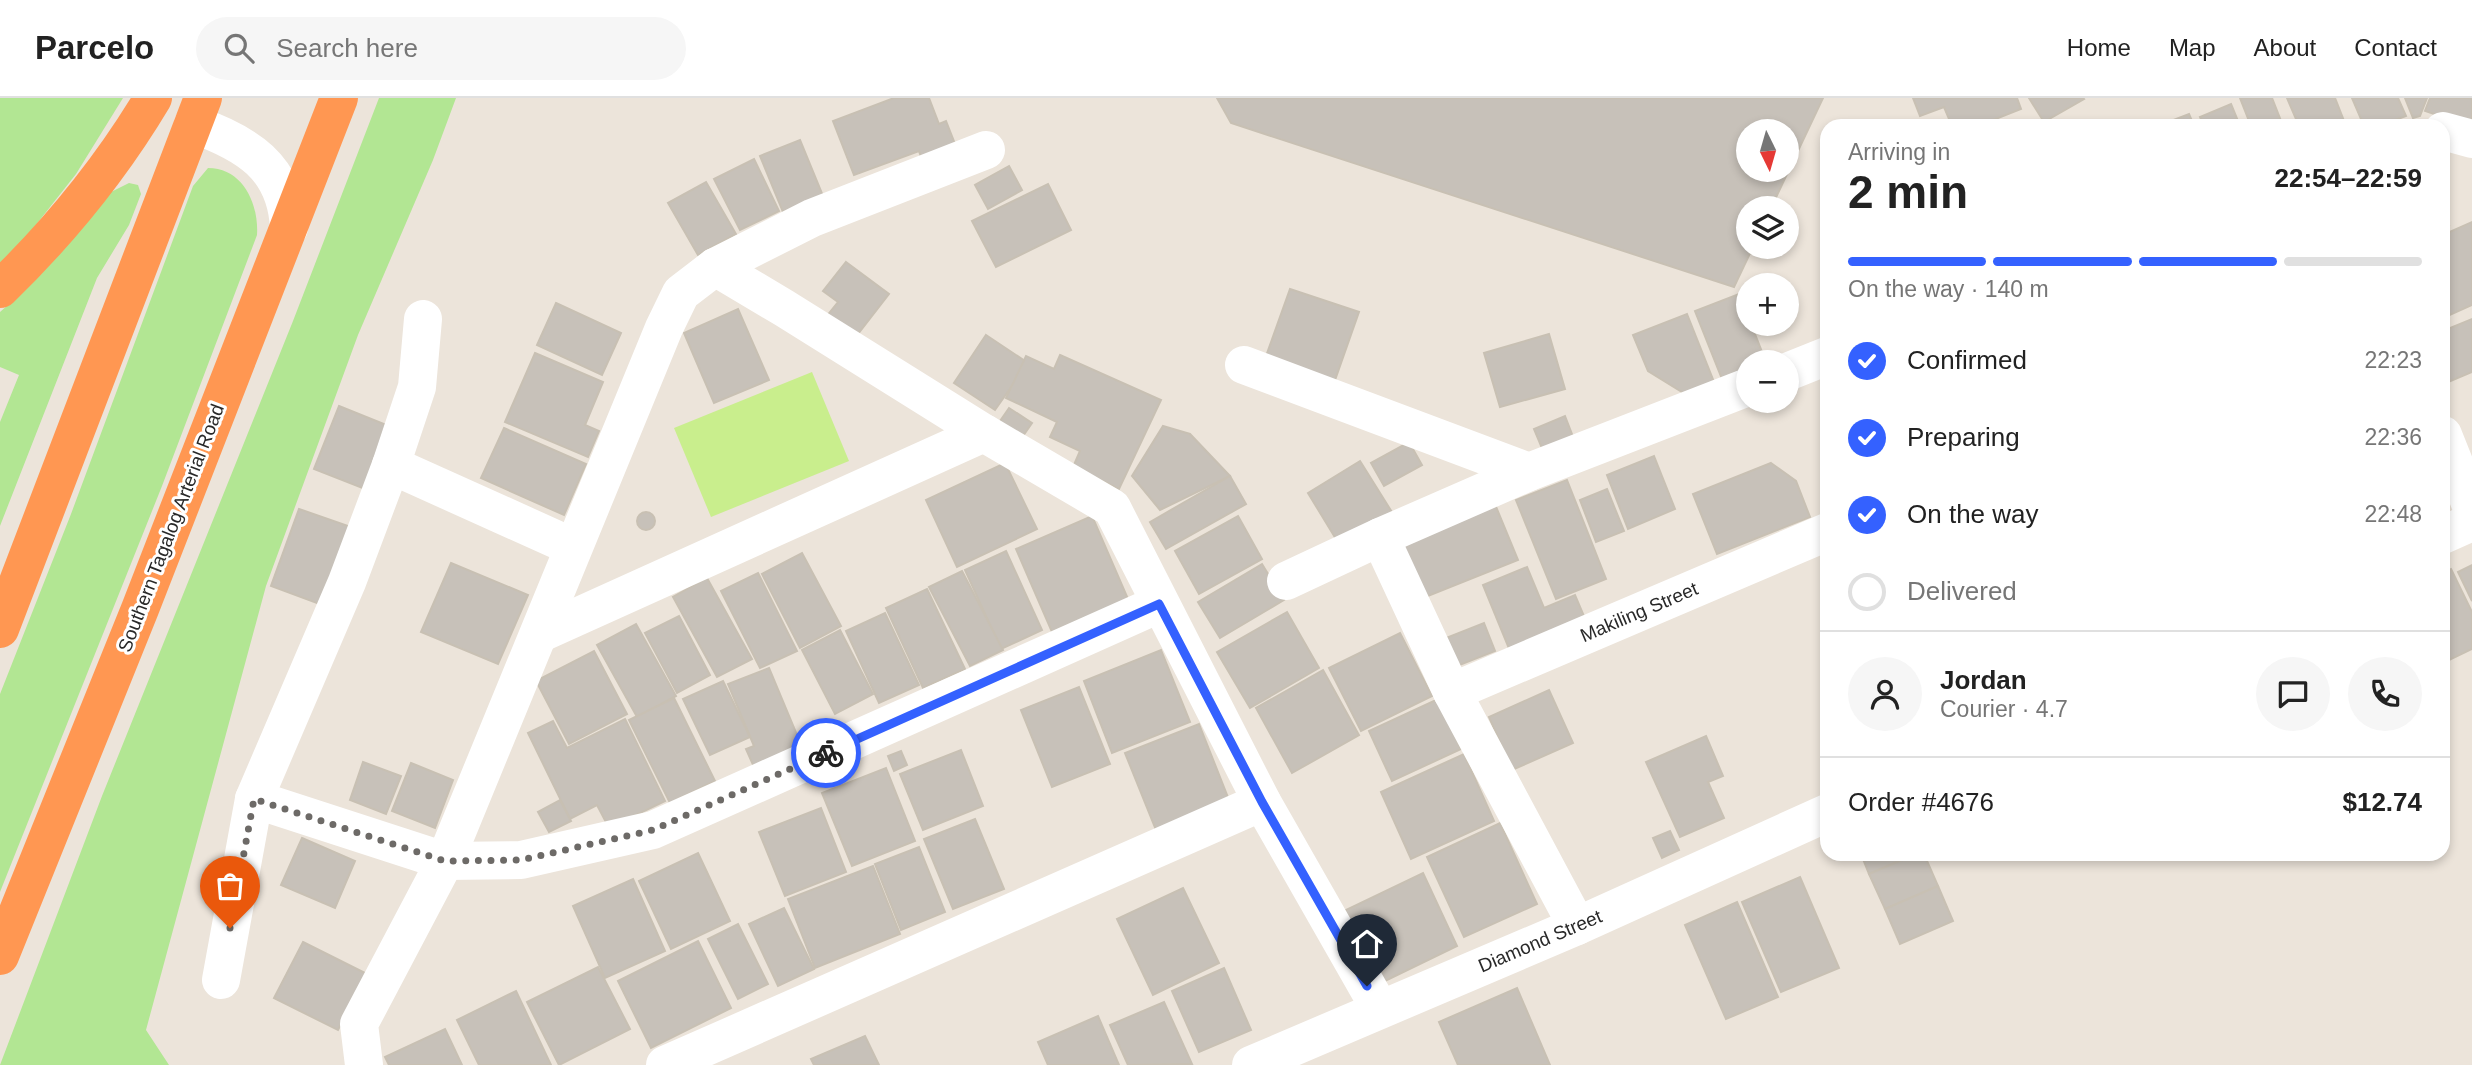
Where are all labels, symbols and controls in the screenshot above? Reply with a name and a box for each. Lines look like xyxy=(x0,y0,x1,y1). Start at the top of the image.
search box xyxy=(196,17,686,80)
text: Parcelo xyxy=(35,29,154,66)
icon: search xyxy=(220,29,258,67)
text: Search here xyxy=(276,33,418,63)
text: Home xyxy=(2067,34,2131,61)
text: Map xyxy=(2169,34,2216,61)
text: About xyxy=(2254,34,2316,61)
text: Contact xyxy=(2354,34,2437,61)
north arrow xyxy=(1736,119,1799,182)
map controls xyxy=(1736,119,1799,413)
text: Arriving in xyxy=(1848,139,1950,165)
text: 22:54–22:59 xyxy=(2275,163,2422,193)
text: 2 min xyxy=(1848,166,1968,218)
button: layers xyxy=(1736,196,1799,259)
button: + xyxy=(1736,273,1799,336)
text: On the way · 140 m xyxy=(1848,276,2049,302)
icon: check xyxy=(1848,342,1886,380)
text: Confirmed xyxy=(1907,345,2027,375)
text: 22:23 xyxy=(2364,347,2422,373)
button: − xyxy=(1736,350,1799,413)
street label: Southern Tagalog Arterial Road xyxy=(114,401,228,655)
icon: check xyxy=(1848,419,1886,457)
text: Preparing xyxy=(1907,422,2020,452)
text: 22:36 xyxy=(2364,424,2422,450)
icon: check xyxy=(1848,496,1886,534)
text: On the way xyxy=(1907,499,2039,529)
text: 22:48 xyxy=(2364,501,2422,527)
text: Delivered xyxy=(1907,576,2017,606)
street label: Makiling Street xyxy=(1577,578,1702,646)
button: person xyxy=(1848,657,1922,731)
button: chat xyxy=(2256,657,2330,731)
button: phone xyxy=(2348,657,2422,731)
text: Jordan xyxy=(1940,665,2027,695)
text: Courier · 4.7 xyxy=(1940,696,2068,722)
courier xyxy=(791,718,861,788)
icon: bike xyxy=(807,734,845,772)
text: Order #4676 xyxy=(1848,787,1994,817)
text: $12.74 xyxy=(2342,787,2422,817)
pin xyxy=(200,856,260,928)
icon: bag xyxy=(211,867,249,905)
street label: Diamond Street xyxy=(1475,905,1606,976)
pin xyxy=(1337,914,1397,986)
icon: home xyxy=(1348,925,1386,963)

